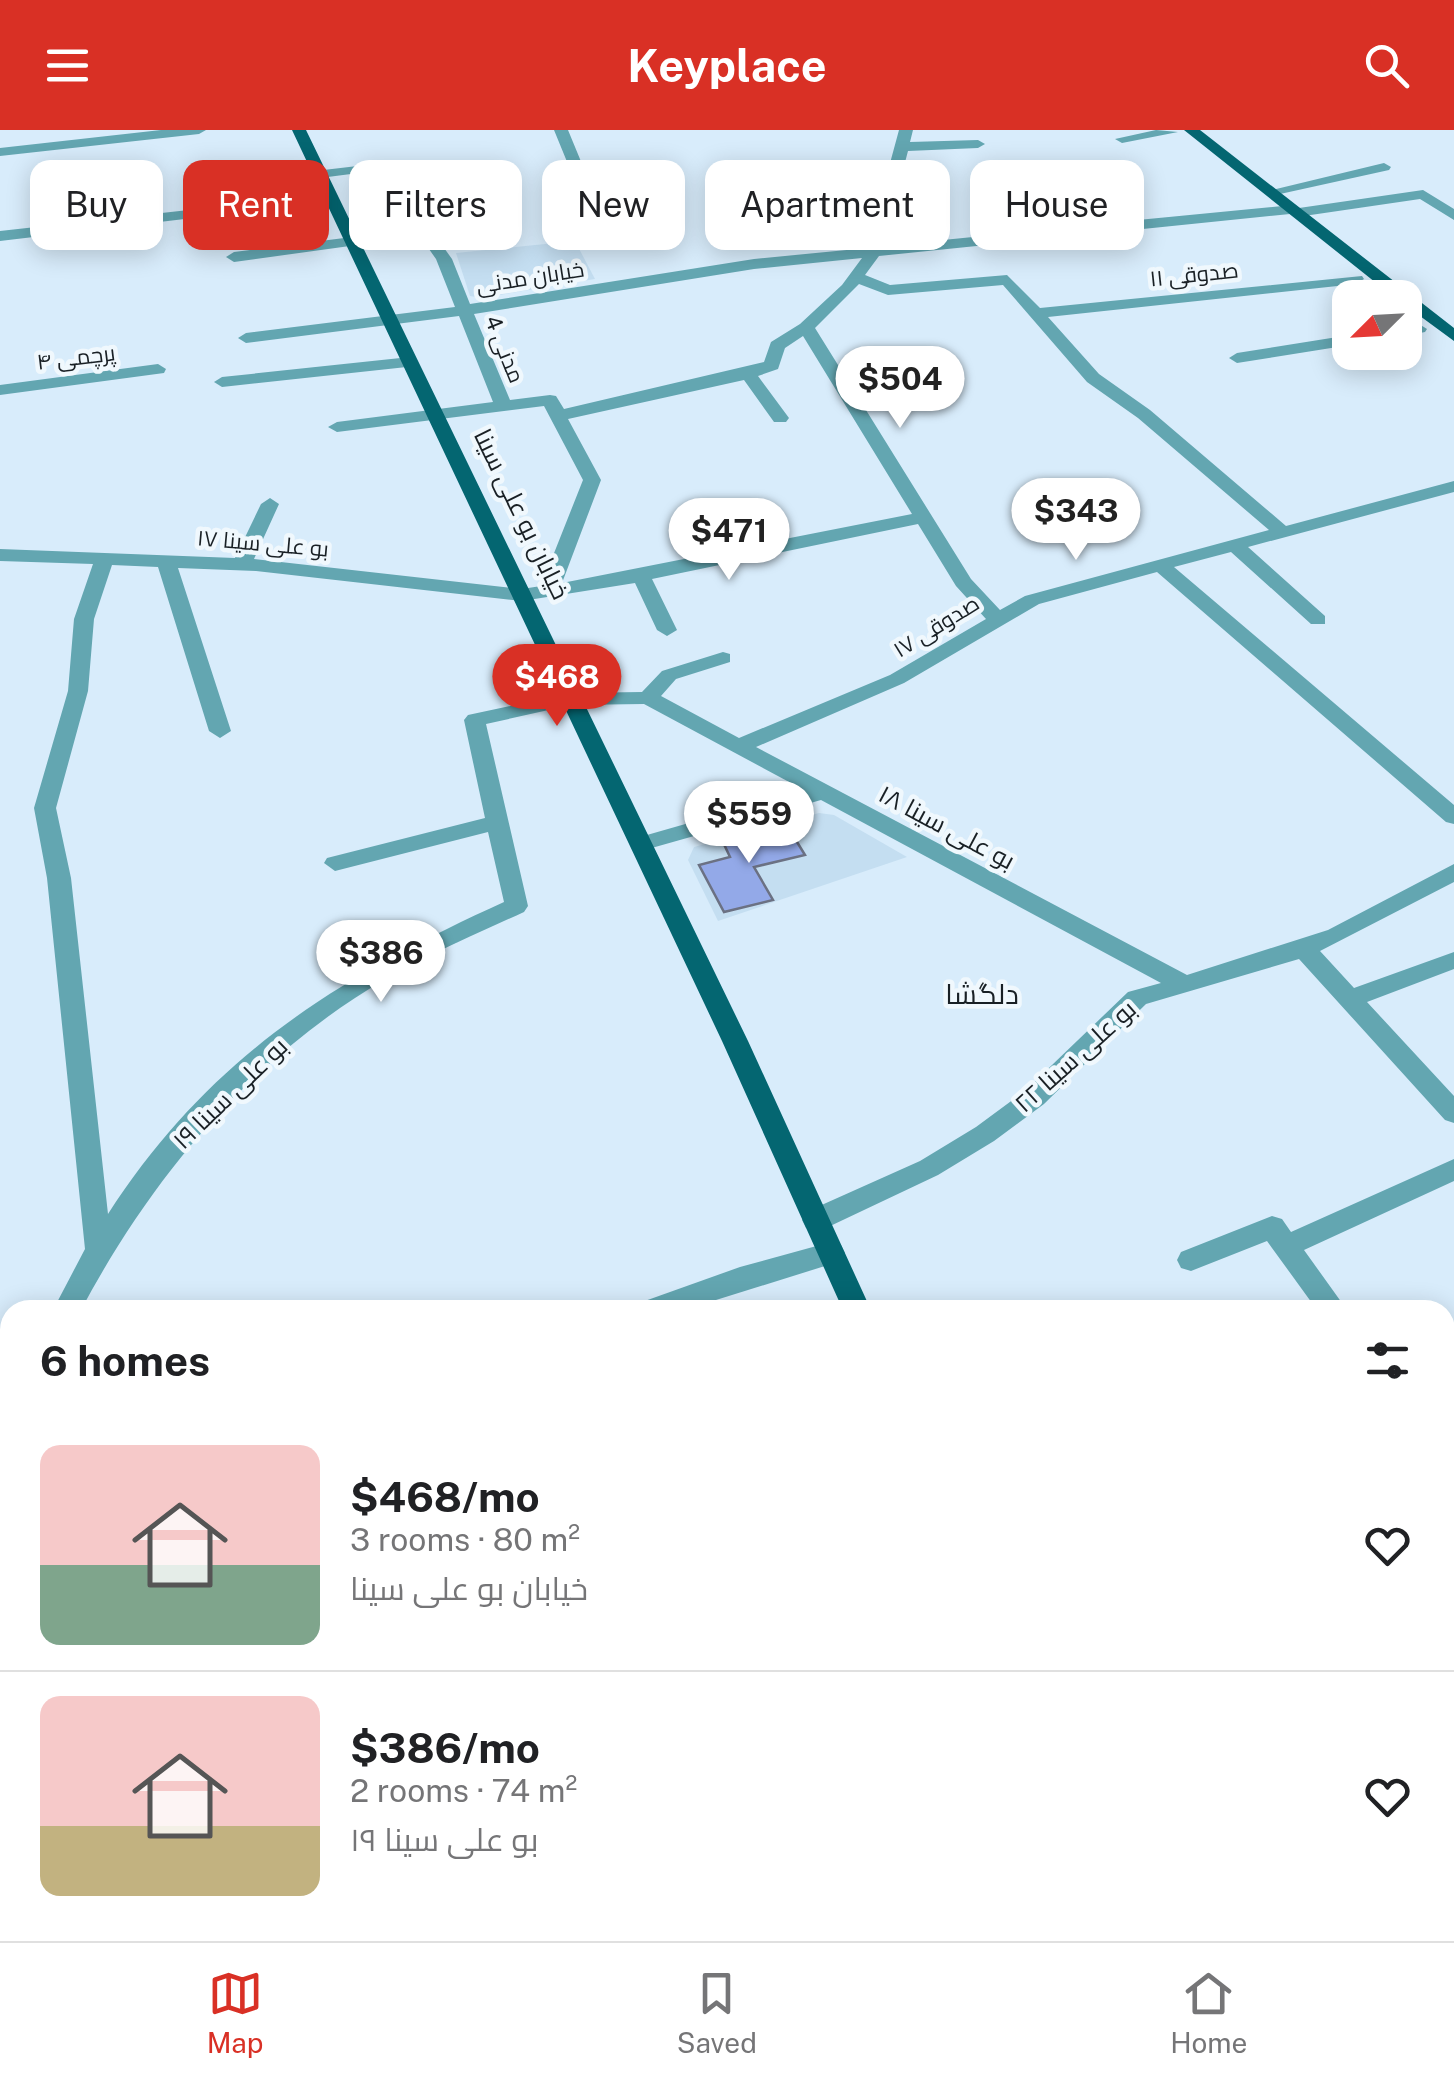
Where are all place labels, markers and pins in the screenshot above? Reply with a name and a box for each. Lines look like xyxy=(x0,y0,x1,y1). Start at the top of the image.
pin: $504 xyxy=(841,346,959,431)
pin: $343 xyxy=(1017,478,1135,563)
pin: $471 xyxy=(670,498,788,583)
pin: $468 xyxy=(498,644,616,729)
pin: $559 xyxy=(690,781,808,866)
pin: $386 xyxy=(322,920,440,1005)

